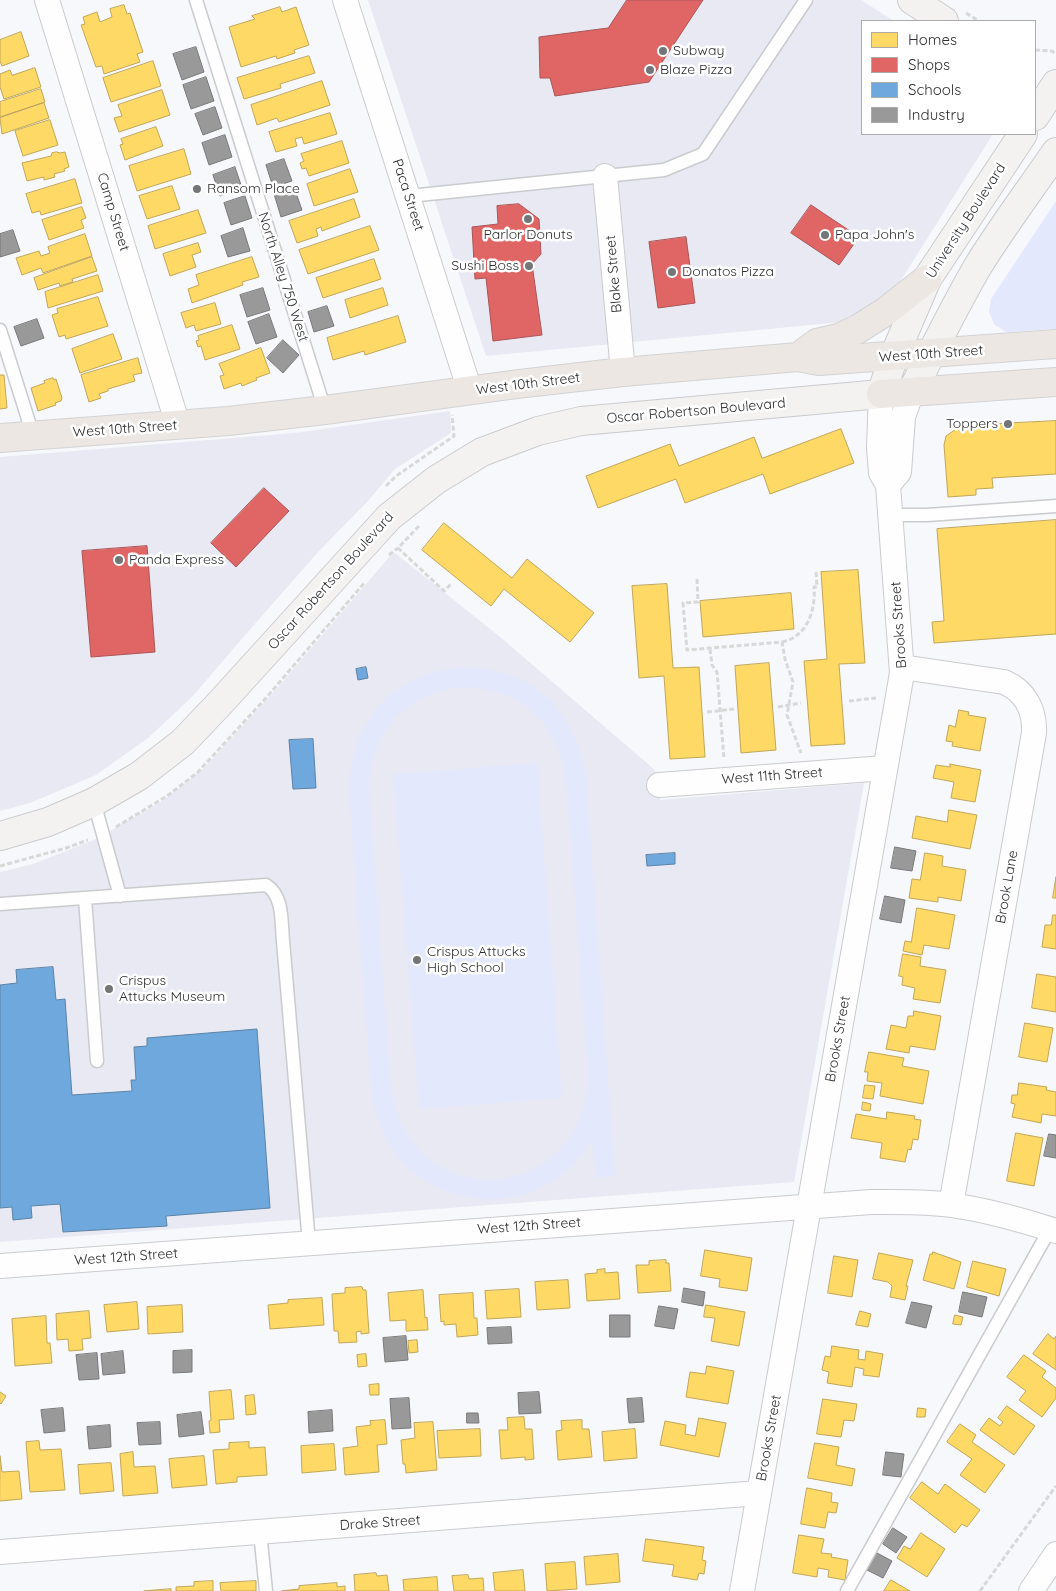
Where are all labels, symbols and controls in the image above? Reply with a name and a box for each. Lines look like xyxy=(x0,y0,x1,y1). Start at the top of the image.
legend xyxy=(861,20,1036,135)
text: Homes xyxy=(908,30,957,49)
place label: Subway xyxy=(673,43,724,59)
marker: Subway xyxy=(657,45,669,57)
text: Shops xyxy=(908,55,950,74)
place label: Blaze Pizza xyxy=(660,62,732,78)
marker: Blaze Pizza xyxy=(644,64,656,76)
text: Schools xyxy=(908,80,961,99)
text: Industry xyxy=(908,105,965,124)
street label: Paca Street xyxy=(388,157,428,233)
street label: University Boulevard xyxy=(923,160,1009,282)
street label: Camp Street xyxy=(93,171,133,253)
place label: Ransom Place xyxy=(207,181,300,197)
marker: Ransom Place xyxy=(191,183,203,195)
street label: North Alley 750 West xyxy=(254,210,312,344)
marker: Parlor Donuts xyxy=(522,213,534,225)
place label: Parlor Donuts xyxy=(483,227,573,243)
place label: Papa John's xyxy=(835,227,914,243)
marker: Papa John's xyxy=(819,229,831,241)
street label: Blake Street xyxy=(602,234,626,314)
place label: Sushi Boss xyxy=(451,258,519,274)
marker: Sushi Boss xyxy=(523,260,535,272)
place label: Donatos Pizza xyxy=(682,264,774,280)
marker: Donatos Pizza xyxy=(666,266,678,278)
street label: West 10th Street xyxy=(878,342,984,366)
street label: West 10th Street xyxy=(475,369,581,399)
street label: Oscar Robertson Boulevard xyxy=(606,395,786,427)
place label: Toppers xyxy=(946,416,998,432)
street label: West 10th Street xyxy=(72,417,178,441)
marker: Toppers xyxy=(1002,418,1014,430)
street label: Oscar Robertson Boulevard xyxy=(265,509,397,653)
place label: Panda Express xyxy=(129,552,224,568)
marker: Panda Express xyxy=(113,554,125,566)
street label: Brooks Street xyxy=(888,581,910,669)
street label: West 11th Street xyxy=(721,764,823,788)
street label: Brook Lane xyxy=(992,849,1022,925)
place label: Crispus Attucks High School xyxy=(427,944,526,976)
marker: Crispus Attucks High School xyxy=(411,954,423,966)
place label: Crispus Attucks Museum xyxy=(119,973,225,1006)
marker: Crispus Attucks Museum xyxy=(103,983,115,995)
street label: Brooks Street xyxy=(822,995,854,1083)
street label: West 12th Street xyxy=(477,1214,581,1238)
street label: West 12th Street xyxy=(74,1245,178,1269)
street label: Brooks Street xyxy=(753,1394,785,1482)
street label: Drake Street xyxy=(339,1512,421,1534)

